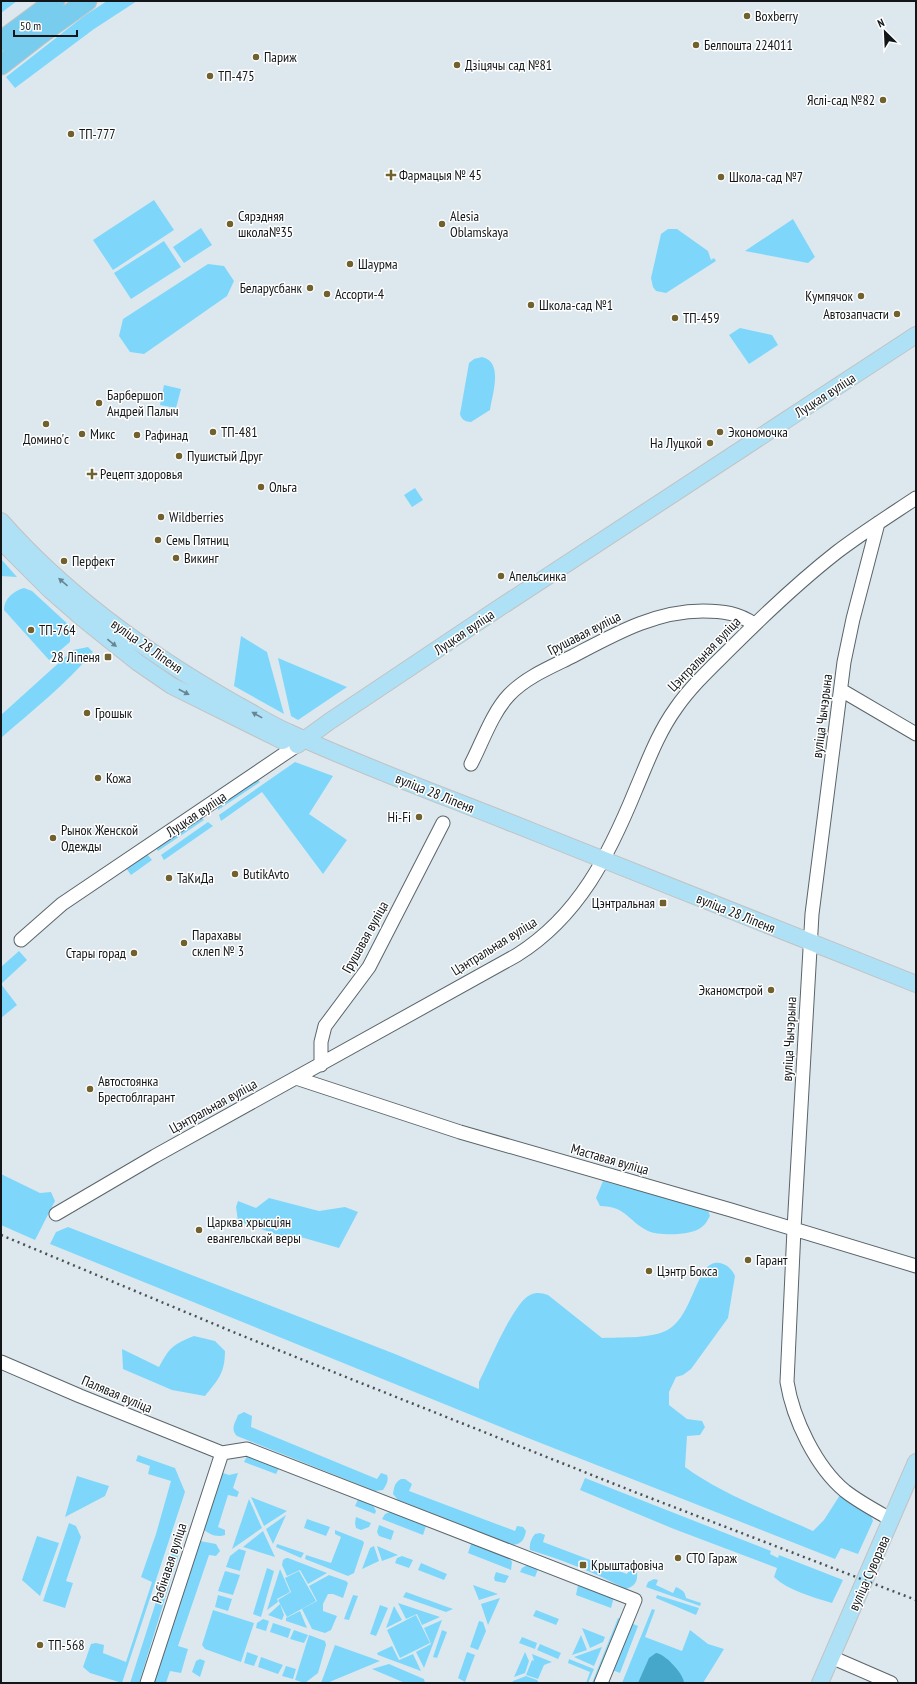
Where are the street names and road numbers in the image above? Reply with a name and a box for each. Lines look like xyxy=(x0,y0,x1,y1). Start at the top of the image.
street label: Луцкая вуліца xyxy=(790,369,859,422)
street label: Луцкая вуліца xyxy=(429,605,498,659)
street label: Грушавая вуліца xyxy=(544,607,624,659)
street label: Цэнтральная вуліца xyxy=(664,613,744,695)
street label: вуліца 28 Ліпеня xyxy=(108,615,186,677)
street label: вуліца Чычэрына xyxy=(808,673,836,759)
street label: вуліца 28 Ліпеня xyxy=(393,769,477,817)
street label: Луцкая вуліца xyxy=(161,787,230,841)
street label: вуліца 28 Ліпеня xyxy=(694,889,778,937)
street label: Грушавая вуліца xyxy=(338,898,392,976)
street label: Цэнтральная вуліца xyxy=(448,913,540,979)
street label: вуліца Чычэрына xyxy=(778,996,800,1082)
street label: Цэнтральная вуліца xyxy=(166,1075,260,1137)
street label: Маставая вуліца xyxy=(569,1139,651,1179)
street label: Палявая вуліца xyxy=(79,1371,155,1417)
street label: Рабінавая вуліца xyxy=(148,1521,190,1605)
street label: вуліца Суворава xyxy=(844,1533,894,1613)

